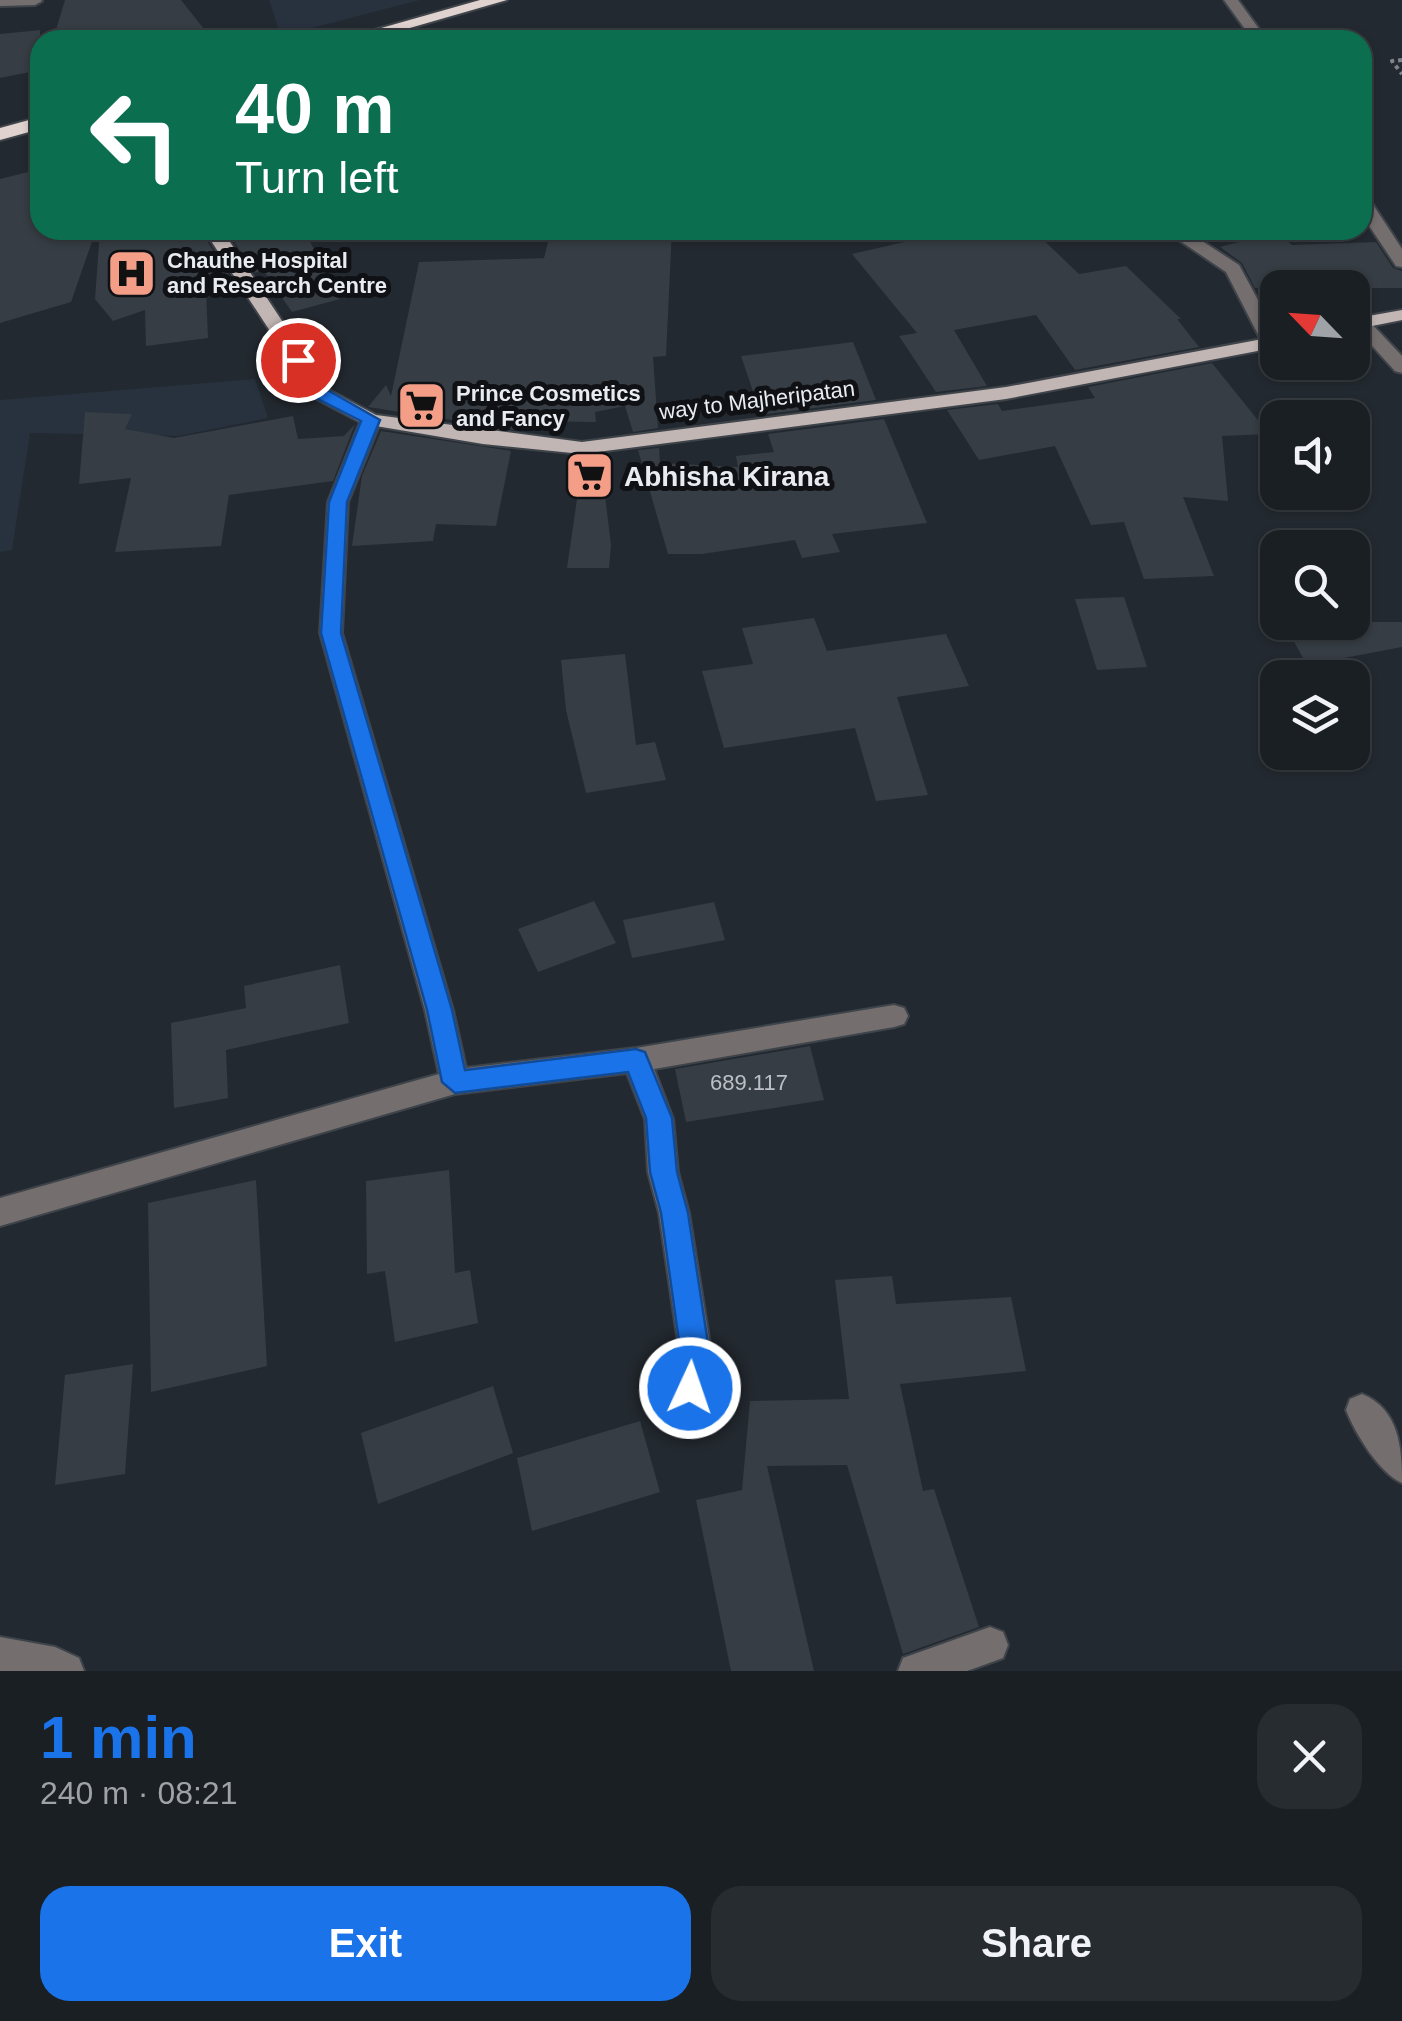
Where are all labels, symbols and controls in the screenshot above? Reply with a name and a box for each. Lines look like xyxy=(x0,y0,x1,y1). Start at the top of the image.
icon: left xyxy=(70,70,200,200)
text: 40 m xyxy=(235,70,395,148)
text: Turn left xyxy=(235,152,398,203)
hospital icon: Chauthe Hospital and Research Centre xyxy=(106,247,158,299)
place label: Chauthe Hospital and Research Centre xyxy=(167,248,387,298)
north arrow xyxy=(1260,270,1370,380)
map controls xyxy=(1260,270,1370,770)
pin xyxy=(256,318,341,403)
icon: arrive xyxy=(271,333,326,388)
street label: way to Majheripatan xyxy=(657,376,856,425)
supermarket icon: Prince Cosmetics and Fancy xyxy=(395,380,447,432)
place label: Prince Cosmetics and Fancy xyxy=(456,381,641,431)
button: sound xyxy=(1260,400,1370,510)
supermarket icon: Abhisha Kirana xyxy=(563,450,615,502)
place label: Abhisha Kirana xyxy=(624,461,830,492)
button: search xyxy=(1260,530,1370,640)
button: layers xyxy=(1260,660,1370,770)
house number: 689.117 xyxy=(710,1070,788,1095)
position arrow xyxy=(638,1336,742,1440)
text: 1 min xyxy=(40,1704,197,1771)
button: close xyxy=(1257,1704,1362,1809)
text: 240 m · 08:21 xyxy=(40,1775,237,1811)
button: Exit xyxy=(40,1886,691,2001)
button: Share xyxy=(711,1886,1362,2001)

